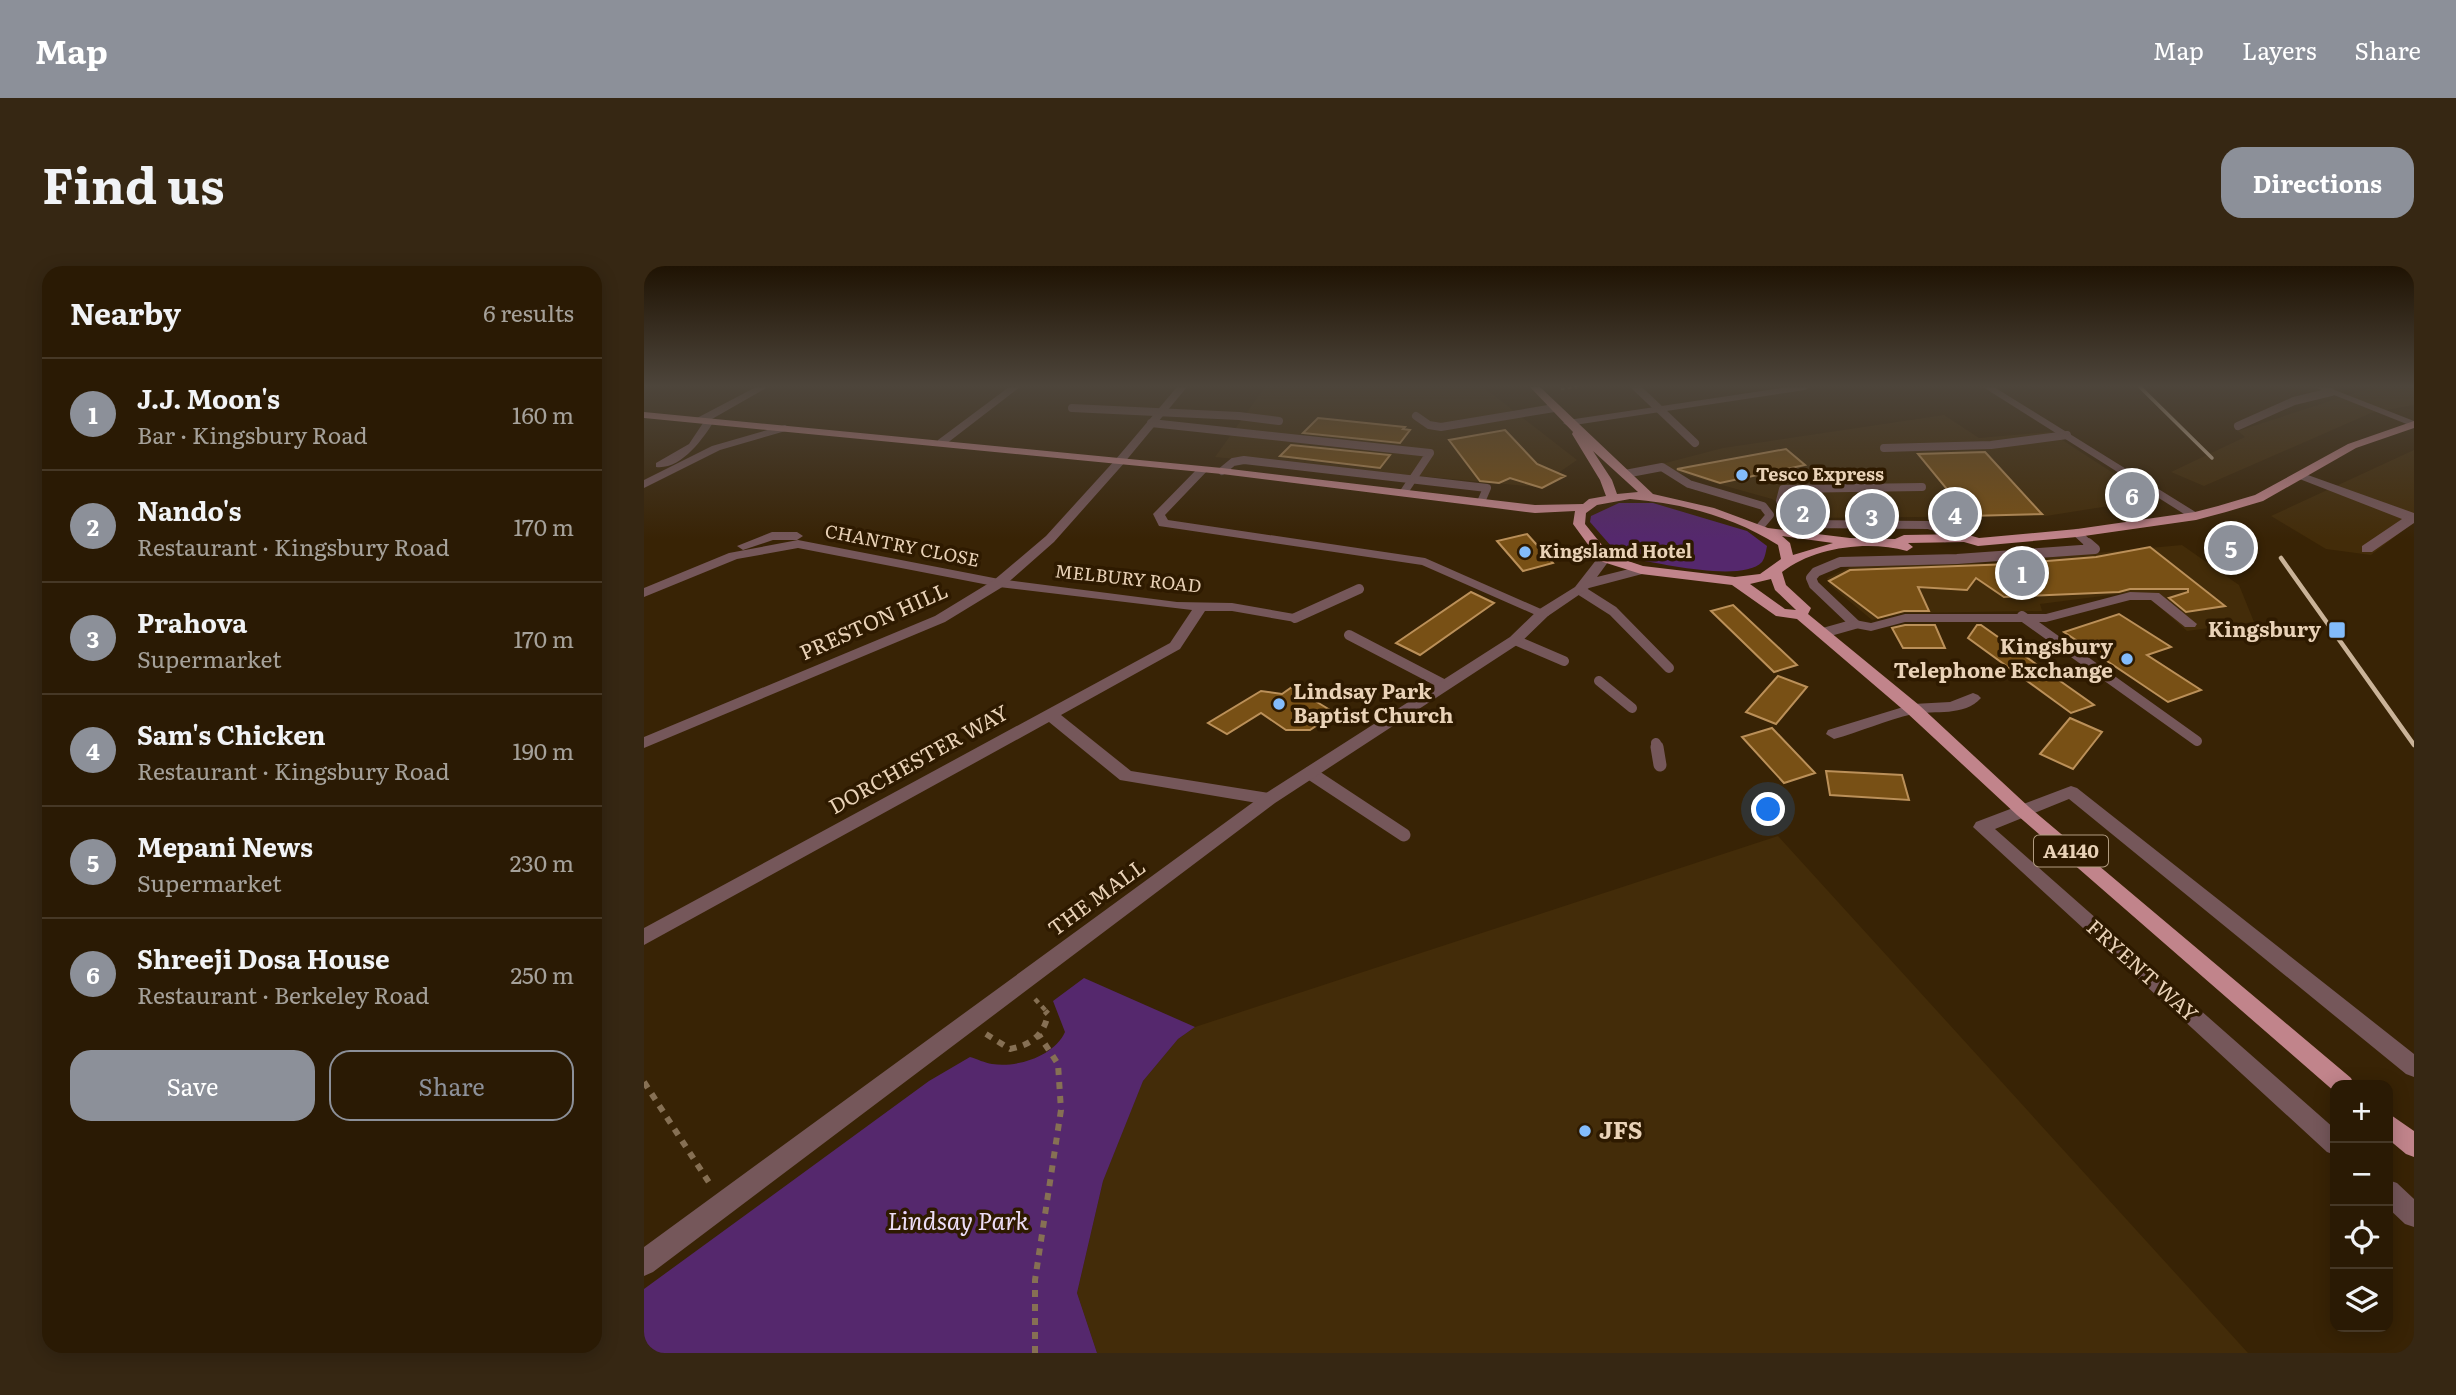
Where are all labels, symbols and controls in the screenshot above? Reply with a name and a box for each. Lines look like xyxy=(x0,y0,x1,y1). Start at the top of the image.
text: Map xyxy=(35,25,108,74)
text: Map xyxy=(2153,32,2204,67)
text: Layers xyxy=(2242,32,2316,67)
text: Share xyxy=(2354,32,2421,67)
text: Find us xyxy=(42,146,225,219)
button: Directions xyxy=(2221,147,2414,218)
text: Nearby xyxy=(70,290,181,334)
text: 6 results xyxy=(483,295,574,329)
text: J.J. Moon's xyxy=(137,378,280,417)
text: 1 xyxy=(88,397,98,431)
text: 160 m xyxy=(512,397,574,431)
text: Bar · Kingsbury Road xyxy=(137,417,368,451)
place label: Tesco Express xyxy=(1756,460,1884,487)
marker: Tesco Express xyxy=(1734,467,1750,483)
pin: 6 xyxy=(2109,469,2155,521)
pin: 2 xyxy=(1780,486,1826,538)
pin: 4 xyxy=(1932,488,1978,540)
text: Nando's xyxy=(137,490,242,529)
pin: 3 xyxy=(1849,490,1895,542)
text: 2 xyxy=(87,509,99,543)
text: 170 m xyxy=(513,509,574,543)
street label: CHANTRY CLOSE xyxy=(823,516,982,573)
pin: 5 xyxy=(2208,522,2254,574)
text: Restaurant · Kingsbury Road xyxy=(137,529,449,563)
place label: Kingslamd Hotel xyxy=(1539,537,1693,564)
marker: Kingslamd Hotel xyxy=(1517,544,1533,560)
pin: 1 xyxy=(1999,547,2045,599)
street label: MELBURY ROAD xyxy=(1054,556,1203,599)
street label: PRESTON HILL xyxy=(794,573,952,666)
text: Prahova xyxy=(137,602,247,641)
place label: Kingsbury xyxy=(2208,612,2321,643)
marker: Kingsbury xyxy=(2327,620,2347,640)
text: 3 xyxy=(87,621,99,655)
text: 170 m xyxy=(513,621,574,655)
place label: Kingsbury Telephone Exchange xyxy=(1893,629,2113,684)
text: Supermarket xyxy=(137,641,281,675)
marker: Kingsbury Telephone Exchange xyxy=(2119,651,2135,667)
place label: Lindsay Park Baptist Church xyxy=(1293,674,1454,729)
street label: DORCHESTER WAY xyxy=(822,695,1013,820)
marker: Lindsay Park Baptist Church xyxy=(1271,696,1287,712)
text: Sam's Chicken xyxy=(137,714,326,753)
text: 4 xyxy=(86,733,100,767)
text: 190 m xyxy=(512,733,574,767)
text: Restaurant · Kingsbury Road xyxy=(137,753,449,787)
your location xyxy=(1751,792,1785,826)
text: Mepani News xyxy=(137,826,313,865)
road number: A4140 xyxy=(2034,836,2108,866)
text: 5 xyxy=(87,845,99,879)
text: 230 m xyxy=(510,845,574,879)
street label: THE MALL xyxy=(1040,850,1151,942)
text: Supermarket xyxy=(137,865,281,899)
street label: FRYENT WAY xyxy=(2081,911,2206,1028)
text: Shreeji Dosa House xyxy=(137,938,390,977)
text: 6 xyxy=(86,957,100,991)
text: 250 m xyxy=(510,957,574,991)
text: Restaurant · Berkeley Road xyxy=(137,977,429,1011)
button: Save xyxy=(70,1050,315,1121)
button: Share xyxy=(329,1050,574,1121)
map controls xyxy=(2330,1080,2393,1332)
button: + xyxy=(2330,1080,2393,1143)
place label: JFS xyxy=(1599,1111,1643,1146)
marker: JFS xyxy=(1577,1123,1593,1139)
button: − xyxy=(2330,1143,2393,1206)
park label: Lindsay Park xyxy=(887,1202,1029,1237)
button: locate xyxy=(2330,1206,2393,1269)
button: layers xyxy=(2330,1269,2393,1332)

